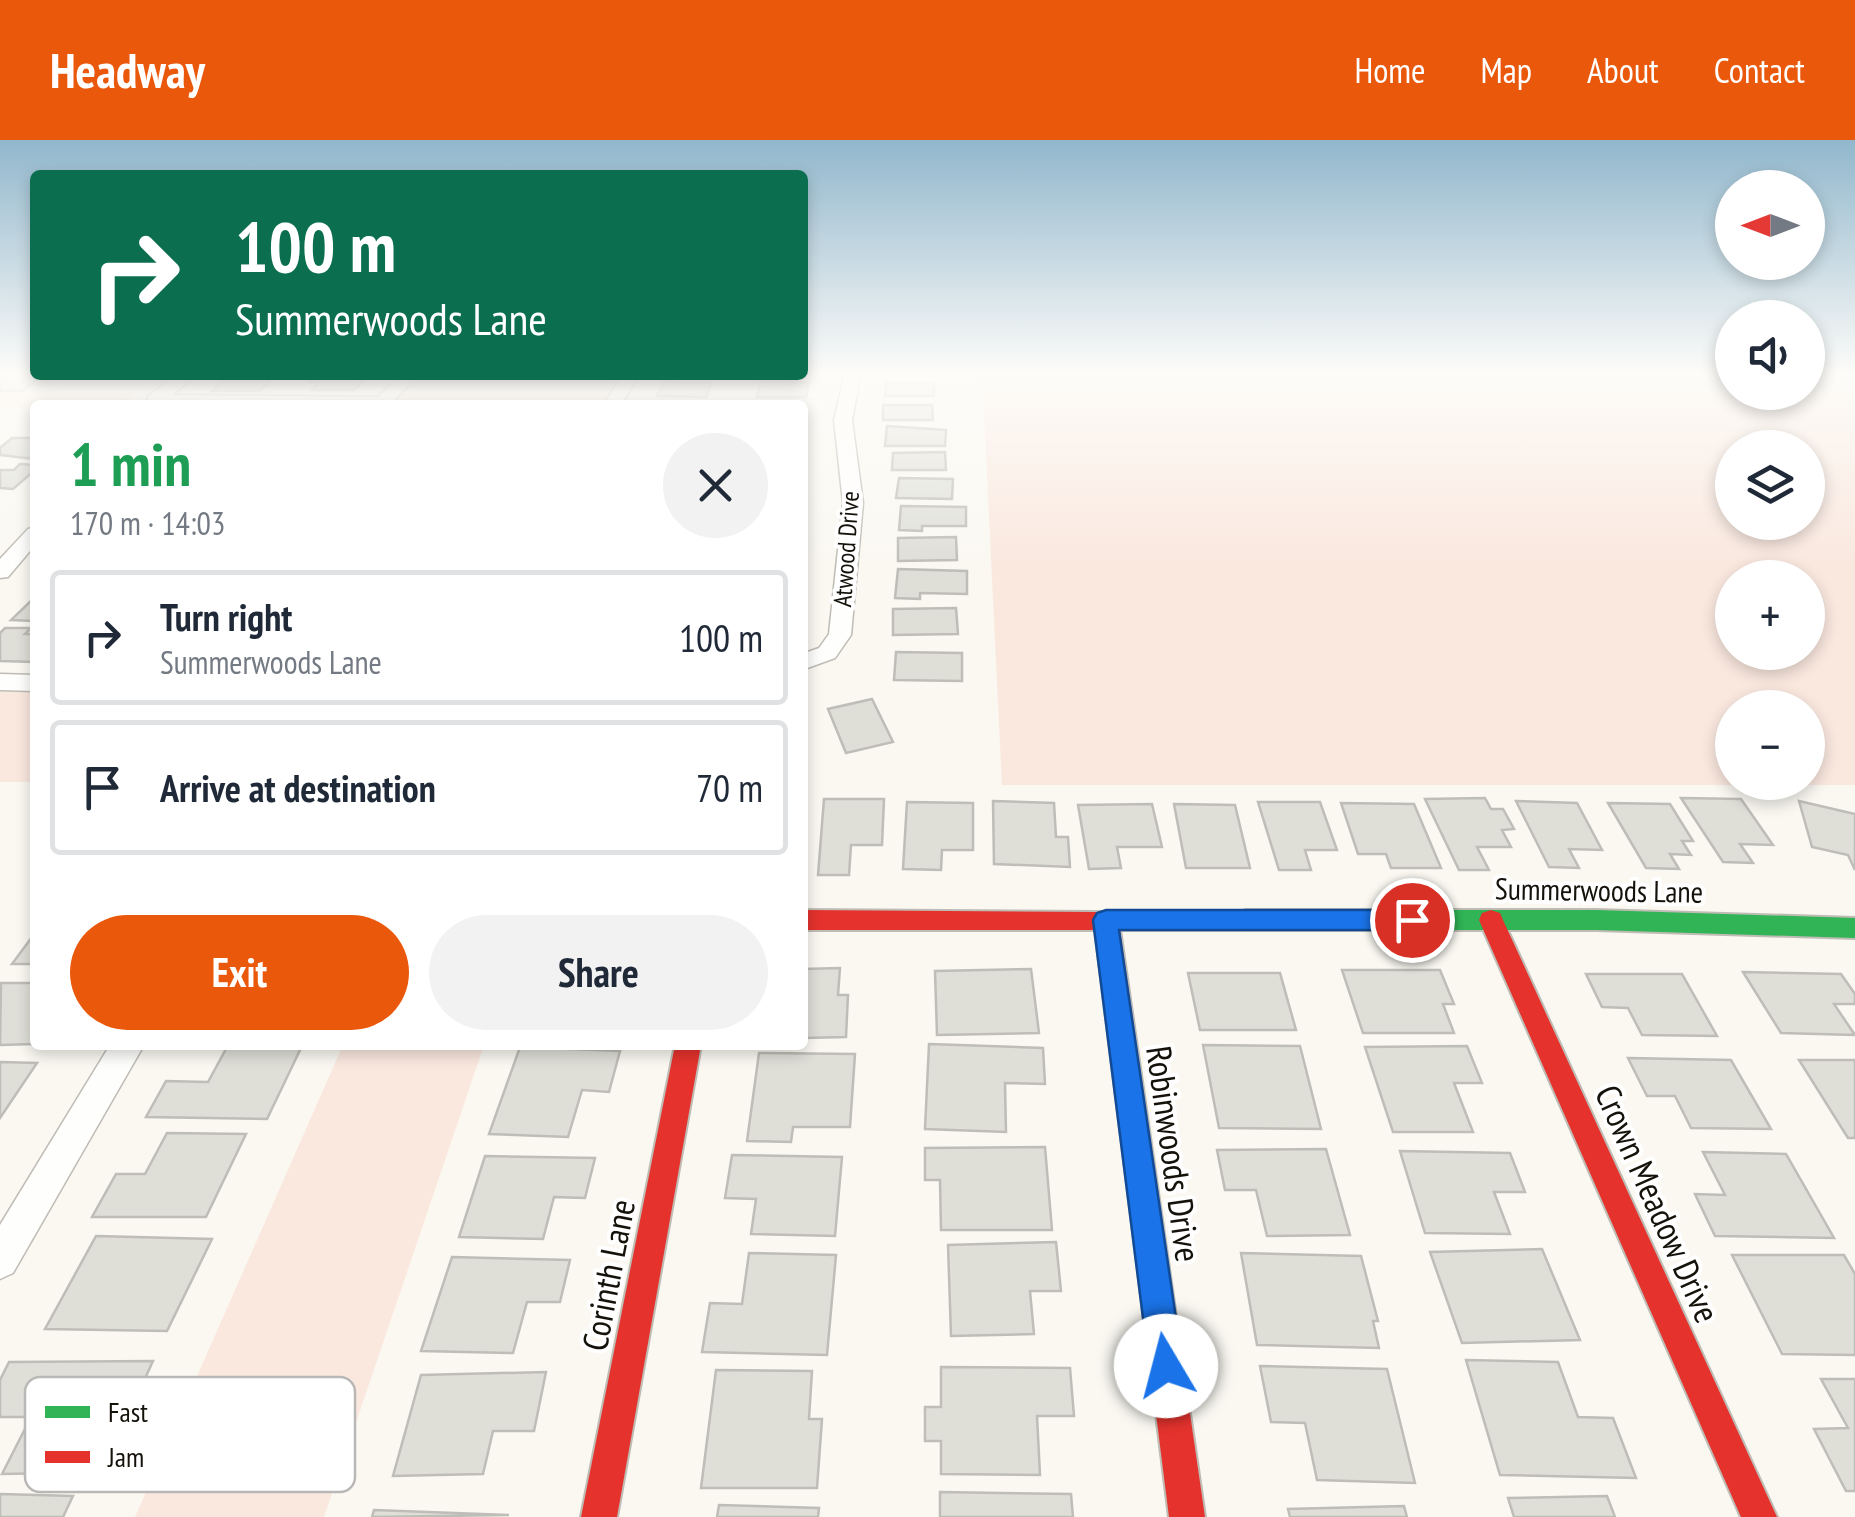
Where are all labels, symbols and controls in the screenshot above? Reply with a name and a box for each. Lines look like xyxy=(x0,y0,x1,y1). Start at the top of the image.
text: Headway xyxy=(50,39,205,101)
text: Home xyxy=(1354,47,1426,93)
text: Map xyxy=(1481,47,1532,93)
text: About xyxy=(1587,47,1659,93)
text: Contact xyxy=(1714,47,1805,93)
north arrow xyxy=(1715,170,1825,280)
map controls xyxy=(1715,170,1825,800)
text: 100 m xyxy=(235,201,396,291)
icon: right xyxy=(70,210,200,340)
text: Summerwoods Lane xyxy=(235,289,547,347)
button: sound xyxy=(1715,300,1825,410)
text: 1 min xyxy=(70,425,191,503)
button: layers xyxy=(1715,430,1825,540)
button: close xyxy=(663,433,768,538)
street label: Atwood Drive xyxy=(826,490,866,608)
text: 170 m · 14:03 xyxy=(70,502,225,544)
button: + xyxy=(1715,560,1825,670)
text: Turn right xyxy=(160,592,292,641)
icon: right xyxy=(75,610,130,665)
text: 100 m xyxy=(679,613,763,662)
text: Summerwoods Lane xyxy=(160,641,382,683)
button: − xyxy=(1715,690,1825,800)
icon: arrive xyxy=(75,760,130,815)
text: Arrive at destination xyxy=(160,763,436,812)
text: 70 m xyxy=(696,763,763,812)
street label: Summerwoods Lane xyxy=(1495,868,1703,911)
pin xyxy=(1370,878,1455,963)
icon: arrive xyxy=(1385,893,1440,948)
button: Exit xyxy=(70,915,409,1030)
button: Share xyxy=(429,915,768,1030)
street label: Robinwoods Drive xyxy=(1136,1043,1212,1265)
street label: Crown Meadow Drive xyxy=(1585,1078,1731,1329)
street label: Corinth Lane xyxy=(571,1195,645,1354)
position arrow xyxy=(1114,1314,1218,1418)
legend xyxy=(25,1377,355,1492)
text: Fast xyxy=(108,1393,148,1430)
text: Jam xyxy=(107,1438,144,1475)

